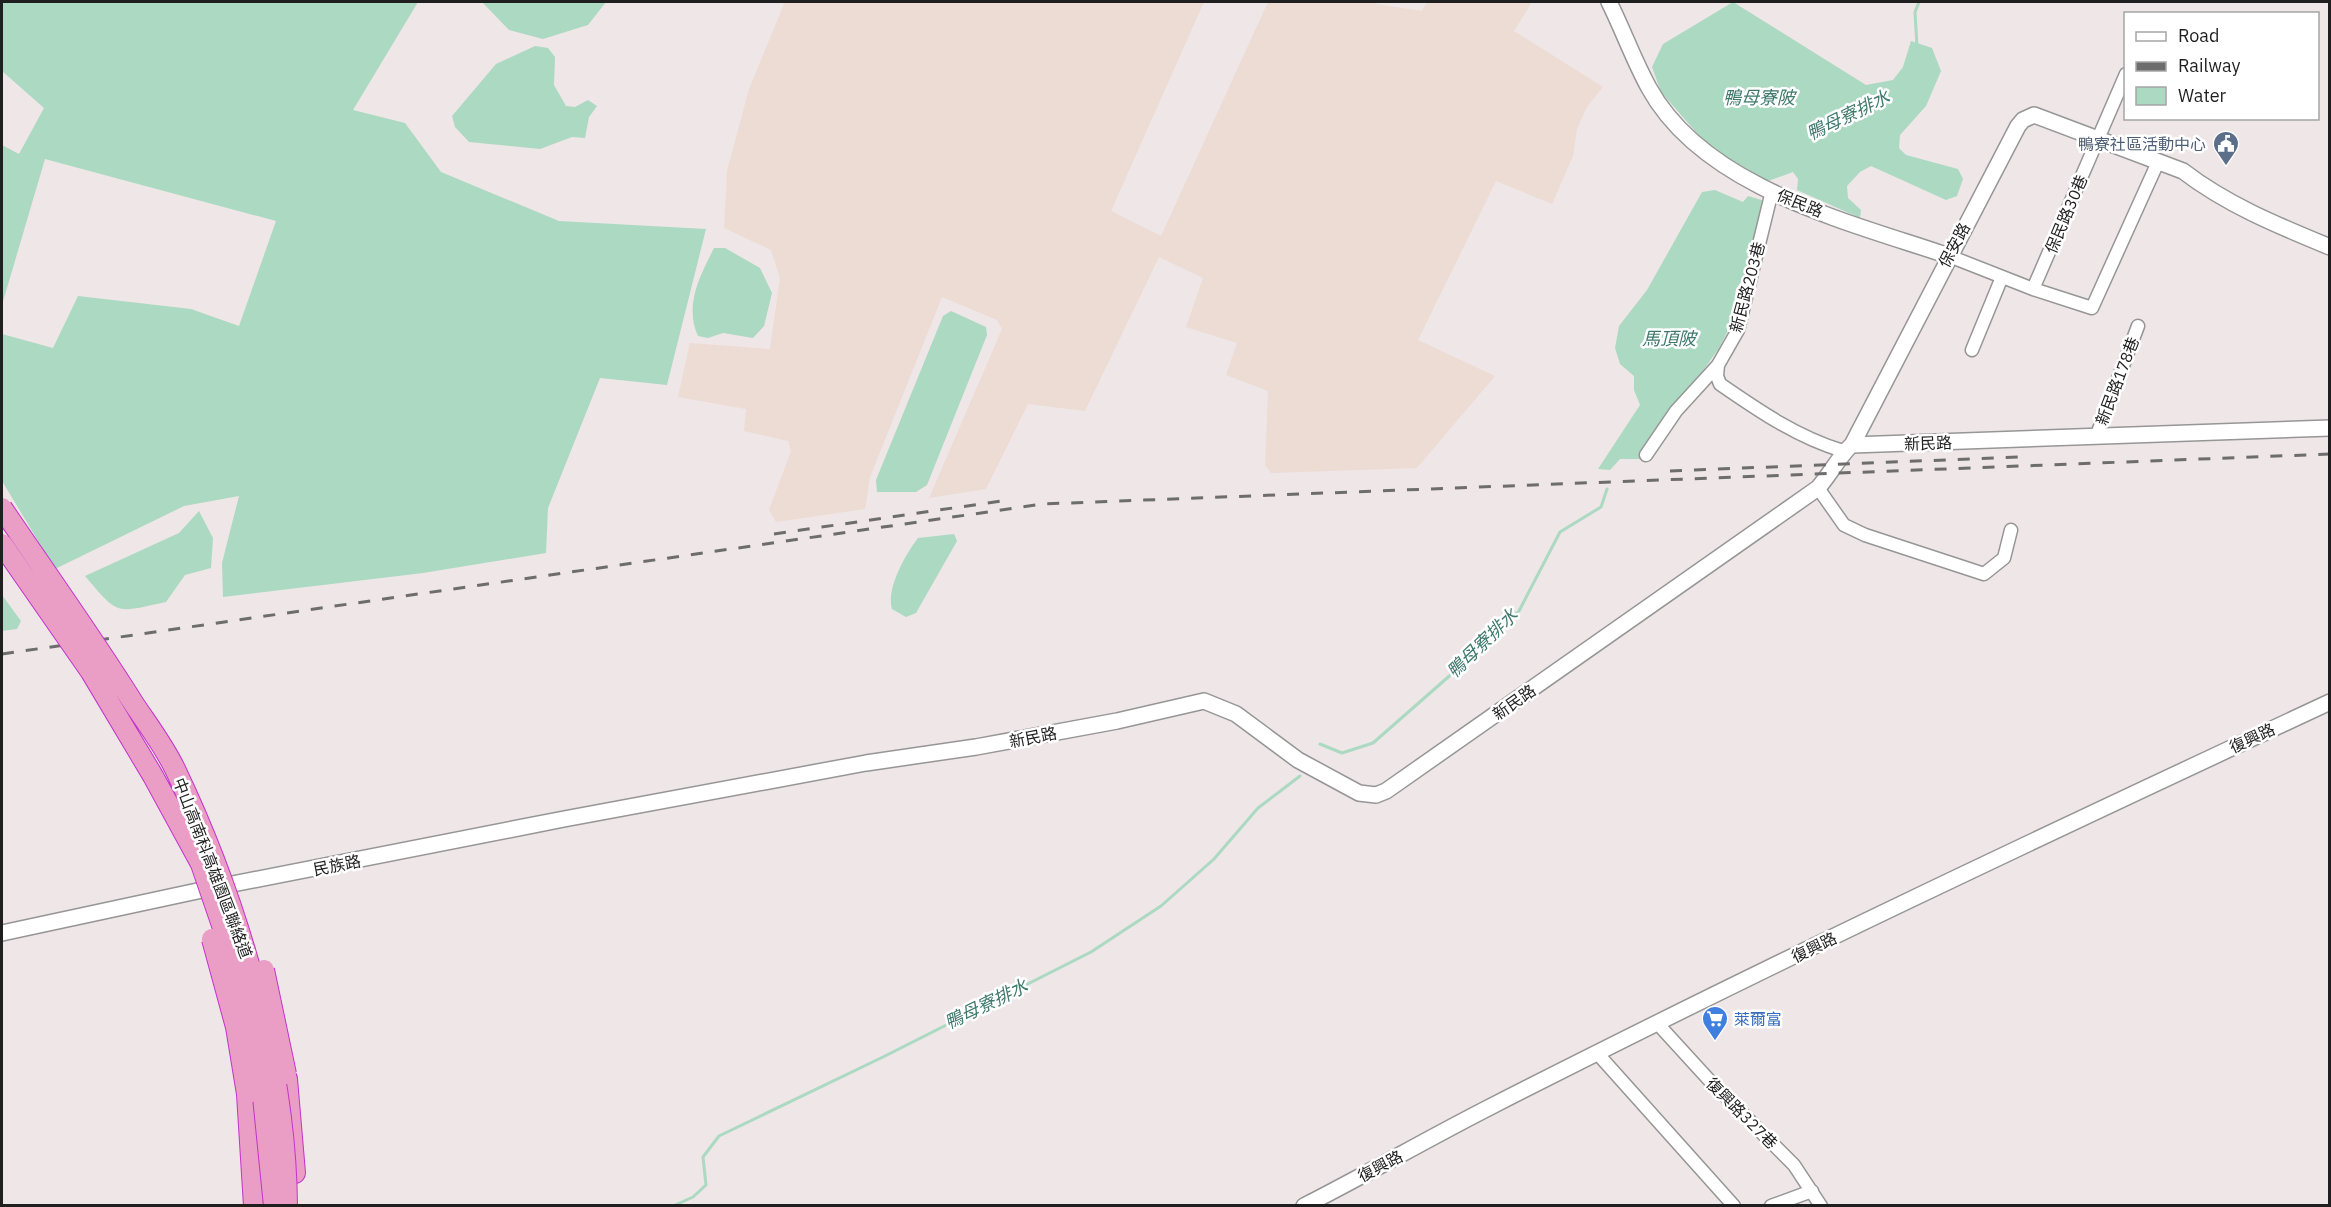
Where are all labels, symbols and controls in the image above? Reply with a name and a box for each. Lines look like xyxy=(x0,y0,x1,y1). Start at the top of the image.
legend xyxy=(2124,12,2319,120)
text: Road xyxy=(2178,24,2219,47)
text: Railway xyxy=(2178,54,2240,77)
water label: 鴨母寮排水 xyxy=(1803,84,1894,145)
text: Water xyxy=(2178,84,2227,107)
water label: 鴨母寮陂 xyxy=(1723,86,1798,109)
public building icon: 鴨寮社區活動中心 xyxy=(2211,129,2241,167)
place label: 鴨寮社區活動中心 xyxy=(2078,134,2206,154)
street label: 保民路30巷 xyxy=(2041,172,2091,256)
street label: 保民路 xyxy=(1774,185,1826,221)
street label: 保安路 xyxy=(1934,219,1974,271)
street label: 新民路203巷 xyxy=(1725,240,1769,334)
water label: 馬頂陂 xyxy=(1642,327,1699,350)
street label: 新民路178巷 xyxy=(2091,334,2143,428)
street label: 新民路 xyxy=(1904,432,1952,454)
water label: 鴨母寮排水 xyxy=(1442,603,1523,683)
street label: 新民路 xyxy=(1489,680,1539,724)
street label: 復興路 xyxy=(2226,719,2278,757)
street label: 新民路 xyxy=(1008,723,1058,751)
street label: 中山高南科高雄園區聯絡道 xyxy=(169,775,257,961)
street label: 民族路 xyxy=(312,851,362,879)
street label: 復興路 xyxy=(1788,927,1840,967)
water label: 鴨母寮排水 xyxy=(941,973,1032,1034)
supermarket icon: 萊爾富 xyxy=(1700,1004,1730,1042)
place label: 萊爾富 xyxy=(1734,1009,1782,1029)
street label: 復興路327巷 xyxy=(1702,1073,1782,1153)
street label: 復興路 xyxy=(1354,1146,1406,1186)

